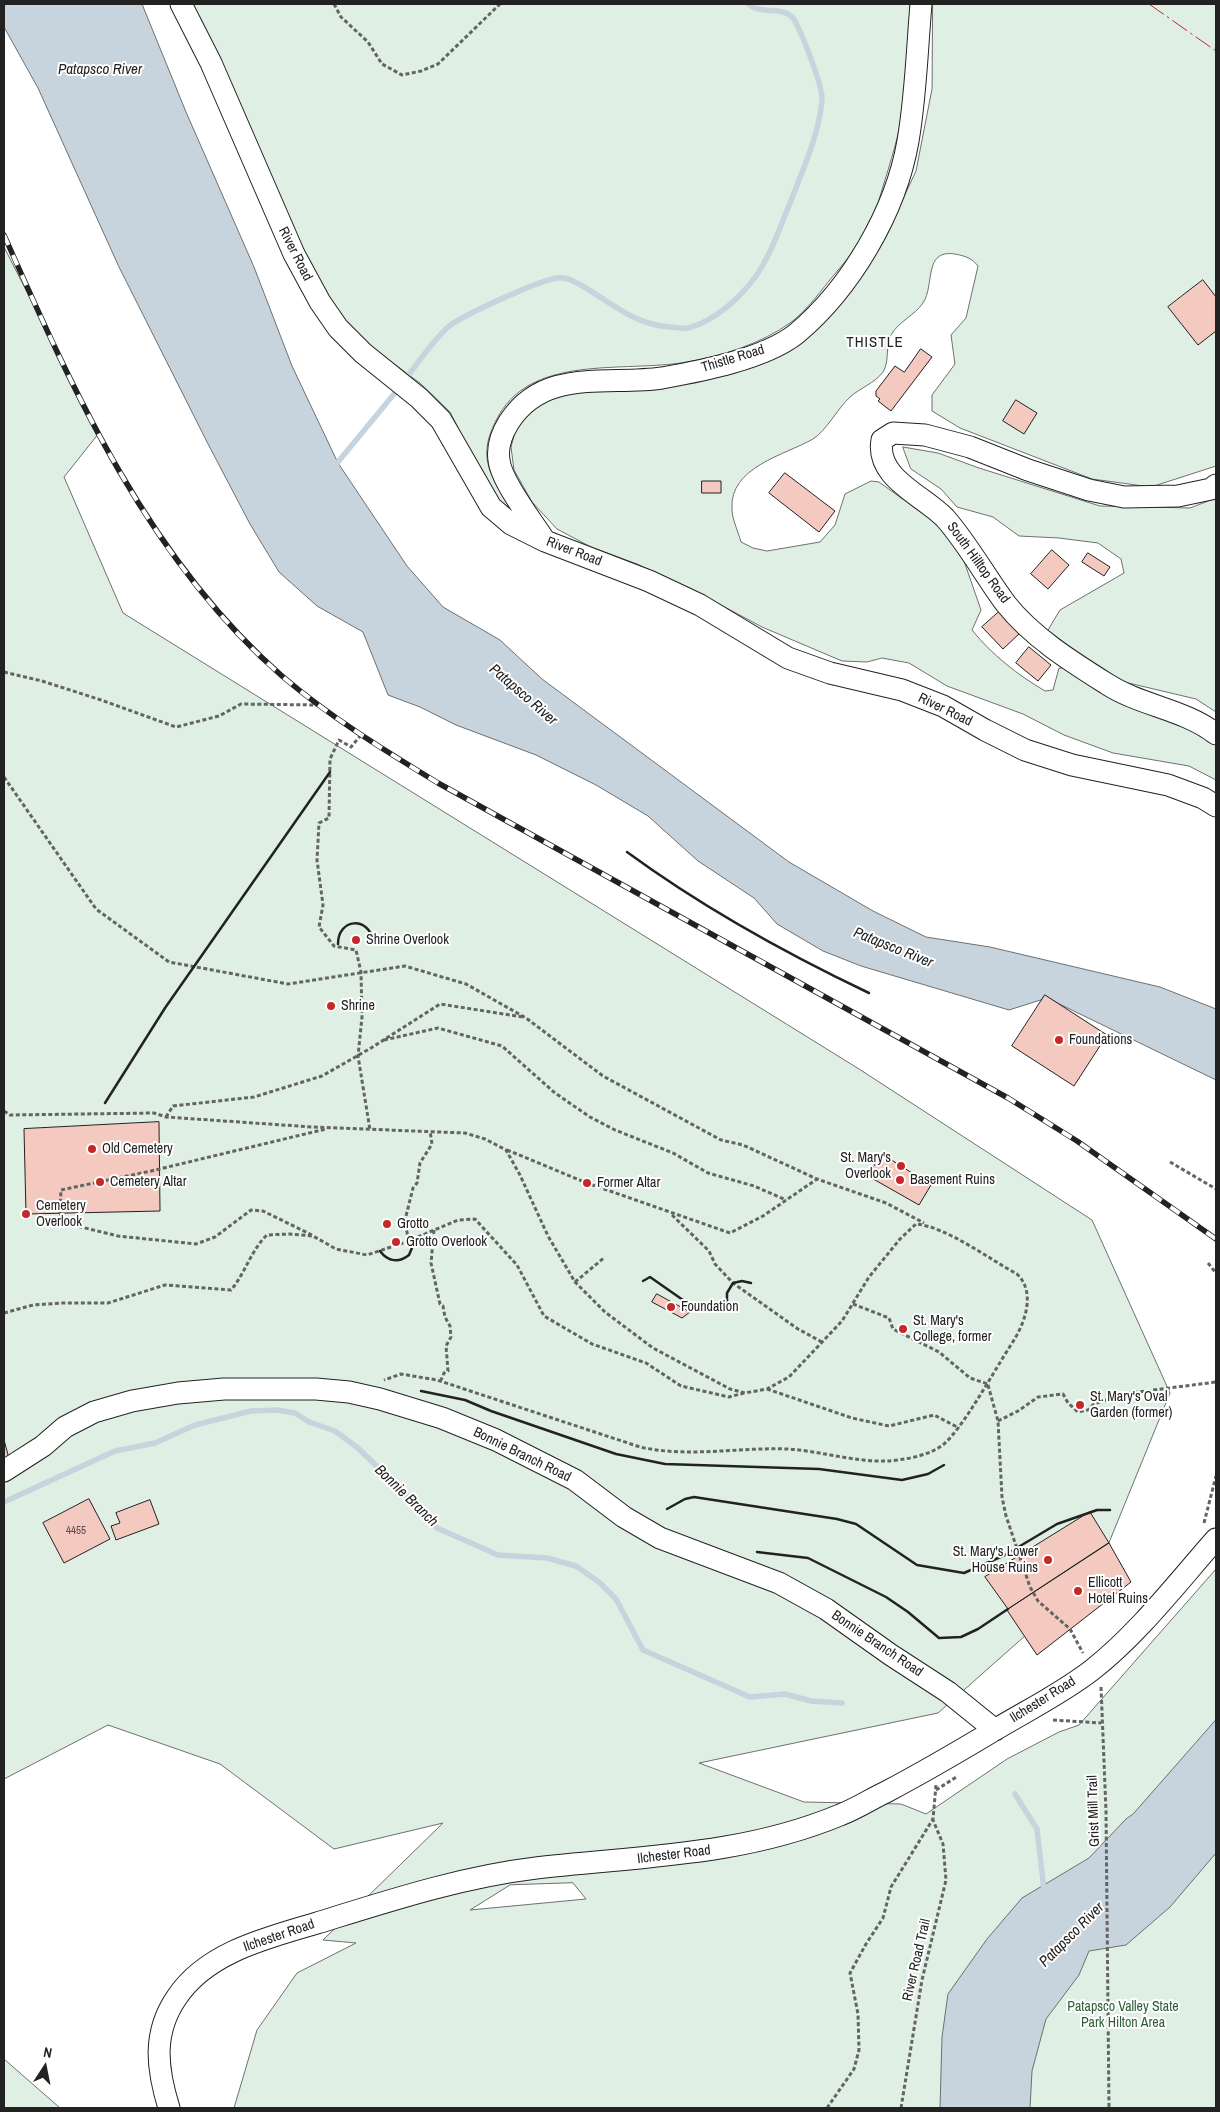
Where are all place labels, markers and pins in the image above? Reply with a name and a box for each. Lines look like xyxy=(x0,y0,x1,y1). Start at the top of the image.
place label: Shrine Overlook xyxy=(366,932,449,948)
marker: Shrine Overlook xyxy=(350,934,362,946)
place label: Shrine xyxy=(341,998,375,1014)
marker: Shrine xyxy=(325,1000,337,1012)
place label: Foundations xyxy=(1069,1032,1132,1048)
marker: Foundations xyxy=(1053,1034,1065,1046)
place label: Old Cemetery xyxy=(102,1141,173,1157)
marker: Old Cemetery xyxy=(86,1143,98,1155)
place label: St. Mary's Overlook xyxy=(840,1150,891,1182)
marker: St. Mary's Overlook xyxy=(895,1160,907,1172)
place label: Basement Ruins xyxy=(910,1172,995,1188)
place label: Cemetery Altar xyxy=(110,1174,187,1190)
marker: Basement Ruins xyxy=(894,1174,906,1186)
place label: Former Altar xyxy=(597,1175,660,1191)
marker: Cemetery Altar xyxy=(94,1176,106,1188)
marker: Former Altar xyxy=(581,1177,593,1189)
place label: Cemetery Overlook xyxy=(36,1198,86,1230)
marker: Cemetery Overlook xyxy=(20,1208,32,1220)
place label: Grotto xyxy=(397,1216,429,1232)
marker: Grotto xyxy=(381,1218,393,1230)
place label: Grotto Overlook xyxy=(406,1234,487,1250)
marker: Grotto Overlook xyxy=(390,1236,402,1248)
place label: Foundation xyxy=(681,1299,739,1315)
marker: Foundation xyxy=(665,1301,677,1313)
place label: St. Mary's College, former xyxy=(913,1313,991,1345)
marker: St. Mary's College, former xyxy=(897,1323,909,1335)
place label: St. Mary's Oval Garden (former) xyxy=(1090,1389,1172,1421)
marker: St. Mary's Oval Garden (former) xyxy=(1074,1399,1086,1411)
place label: St. Mary's Lower House Ruins xyxy=(953,1544,1038,1576)
marker: St. Mary's Lower House Ruins xyxy=(1042,1554,1054,1566)
place label: Ellicott Hotel Ruins xyxy=(1088,1575,1148,1608)
marker: Ellicott Hotel Ruins xyxy=(1072,1585,1084,1597)

